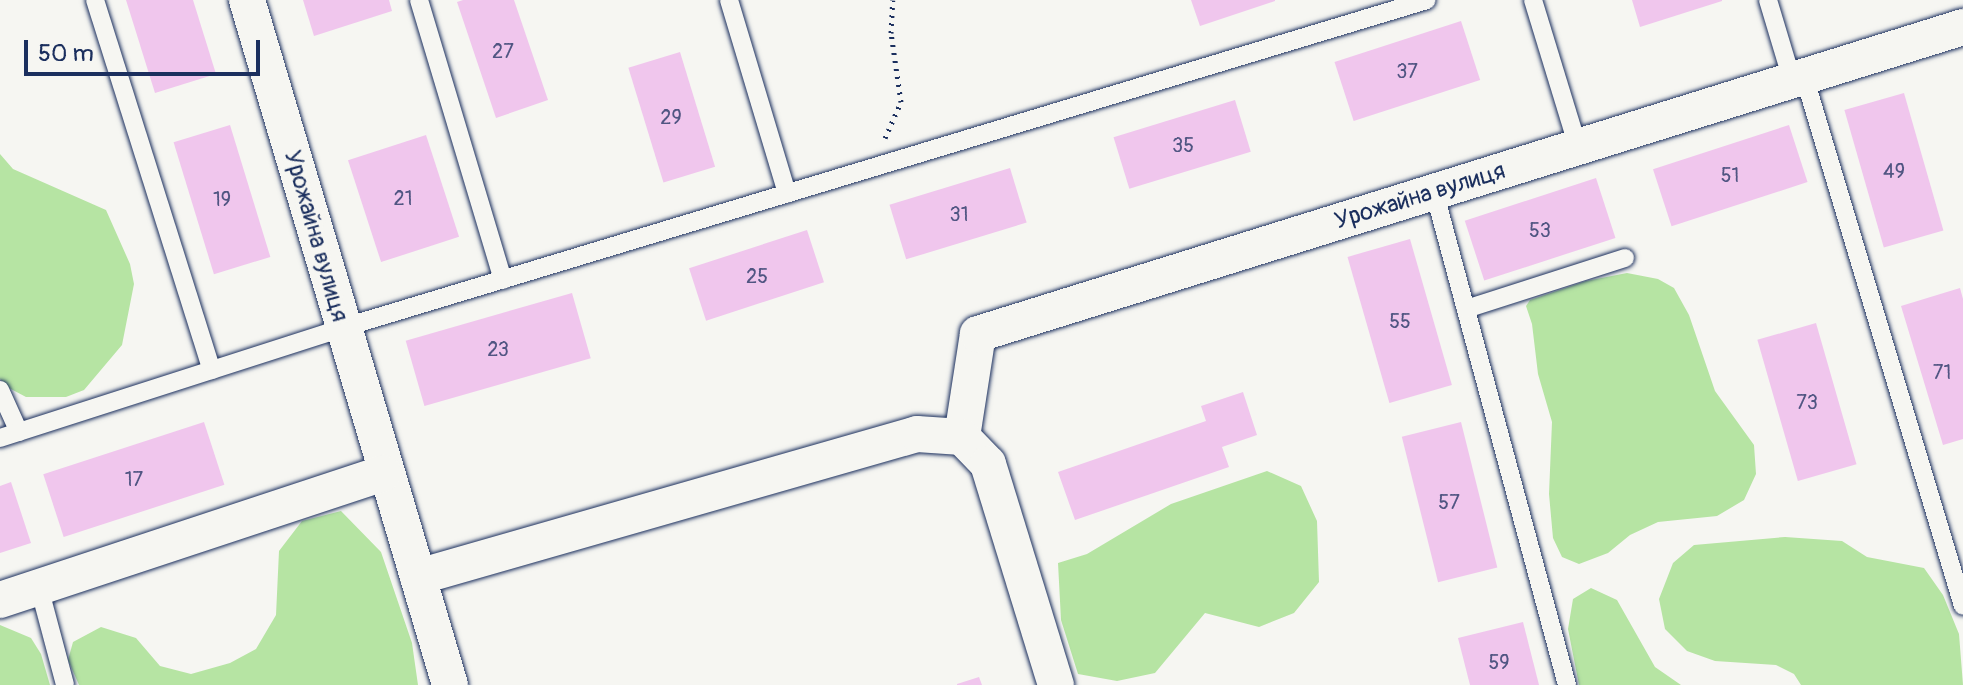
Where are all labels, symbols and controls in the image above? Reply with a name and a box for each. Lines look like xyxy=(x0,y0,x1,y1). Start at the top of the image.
scale bar xyxy=(28,24,264,74)
text: 50 m xyxy=(38,39,94,68)
house number: 27 xyxy=(492,39,514,63)
house number: 37 xyxy=(1396,59,1418,83)
house number: 29 xyxy=(660,105,682,129)
house number: 35 xyxy=(1172,133,1194,157)
street label: Урожайна вулиця xyxy=(278,147,354,325)
street label: Урожайна вулиця xyxy=(1331,156,1509,236)
house number: 49 xyxy=(1883,159,1905,183)
house number: 51 xyxy=(1721,163,1739,187)
house number: 21 xyxy=(394,186,412,210)
house number: 19 xyxy=(213,187,231,211)
house number: 31 xyxy=(950,202,968,226)
house number: 53 xyxy=(1529,218,1551,242)
house number: 25 xyxy=(746,264,768,288)
house number: 55 xyxy=(1389,309,1411,333)
house number: 23 xyxy=(487,337,509,361)
house number: 71 xyxy=(1933,360,1951,384)
house number: 73 xyxy=(1796,390,1818,414)
house number: 17 xyxy=(125,467,143,491)
house number: 57 xyxy=(1438,490,1460,514)
house number: 59 xyxy=(1488,650,1510,674)

